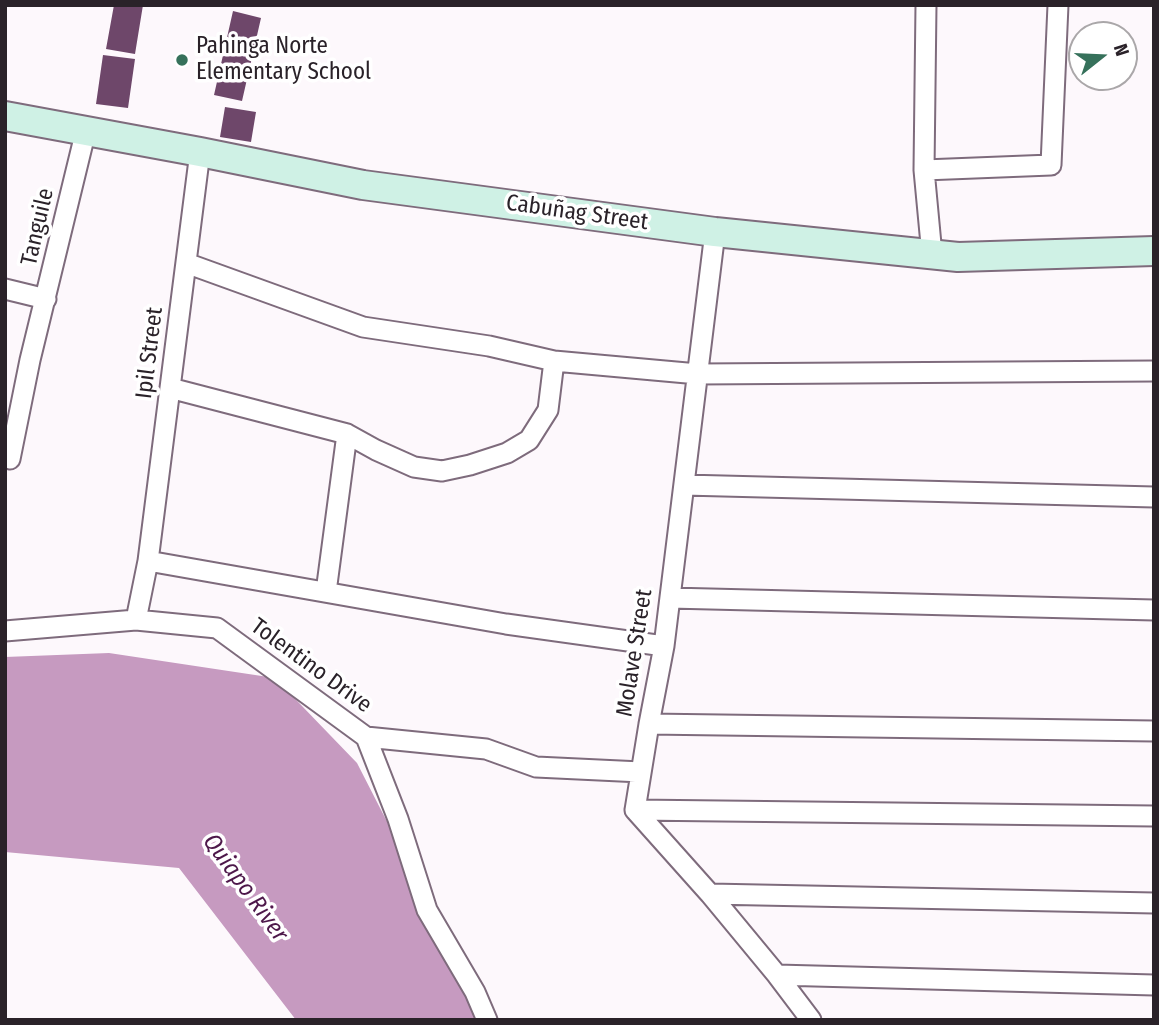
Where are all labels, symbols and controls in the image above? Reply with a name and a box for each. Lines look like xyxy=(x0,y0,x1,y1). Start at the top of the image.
north arrow xyxy=(1068,21,1138,91)
place label: Pahinga Norte Elementary School xyxy=(196,33,371,87)
text: N xyxy=(1109,41,1134,59)
marker: Pahinga Norte Elementary School xyxy=(174,52,190,68)
street label: Tanguile xyxy=(16,186,60,268)
street label: Cabuñag Street xyxy=(504,189,650,237)
street label: Ipil Street xyxy=(131,306,169,400)
street label: Molave Street xyxy=(611,587,659,719)
street label: Tolentino Drive xyxy=(245,613,377,719)
water label: Quiapo River xyxy=(196,829,294,947)

